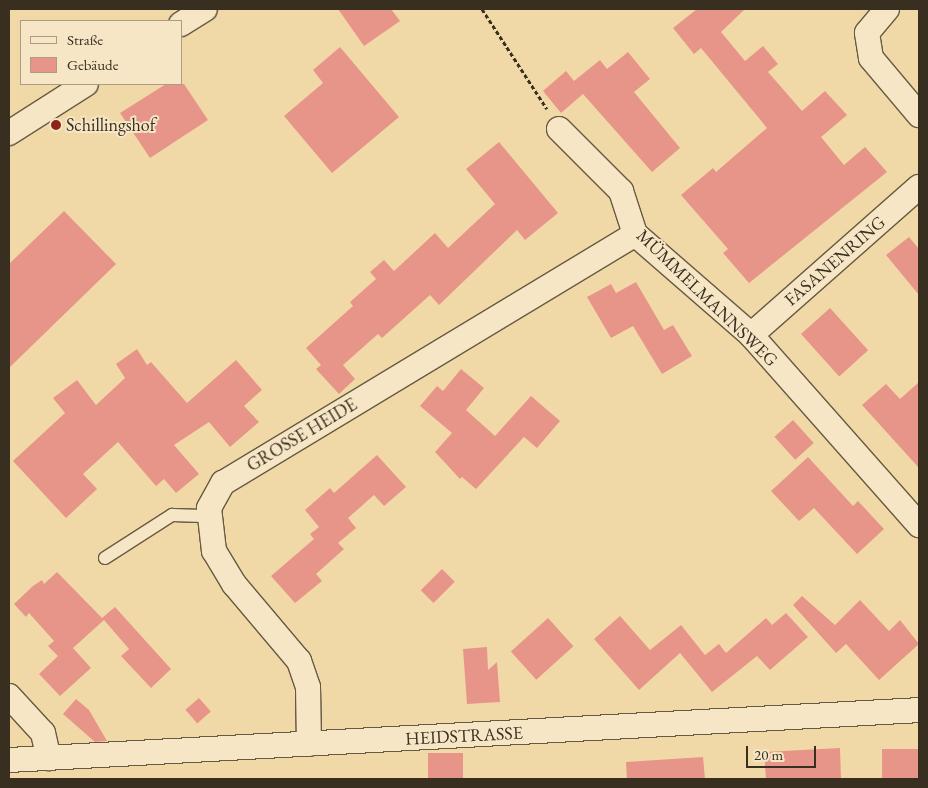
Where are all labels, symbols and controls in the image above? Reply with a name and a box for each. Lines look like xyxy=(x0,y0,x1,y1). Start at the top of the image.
legend xyxy=(20,20,182,85)
text: Straße xyxy=(67,30,103,49)
text: Gebäude xyxy=(67,55,119,74)
place label: Schillingshof xyxy=(66,114,155,136)
marker: Schillingshof xyxy=(50,119,62,131)
street label: FASANENRING xyxy=(780,211,890,311)
street label: MÜMMELMANNSWEG xyxy=(632,225,782,371)
street label: GROSSE HEIDE xyxy=(243,394,361,476)
street label: HEIDSTRASSE xyxy=(405,722,523,750)
scale bar xyxy=(748,736,818,768)
text: 20 m xyxy=(754,745,783,764)

